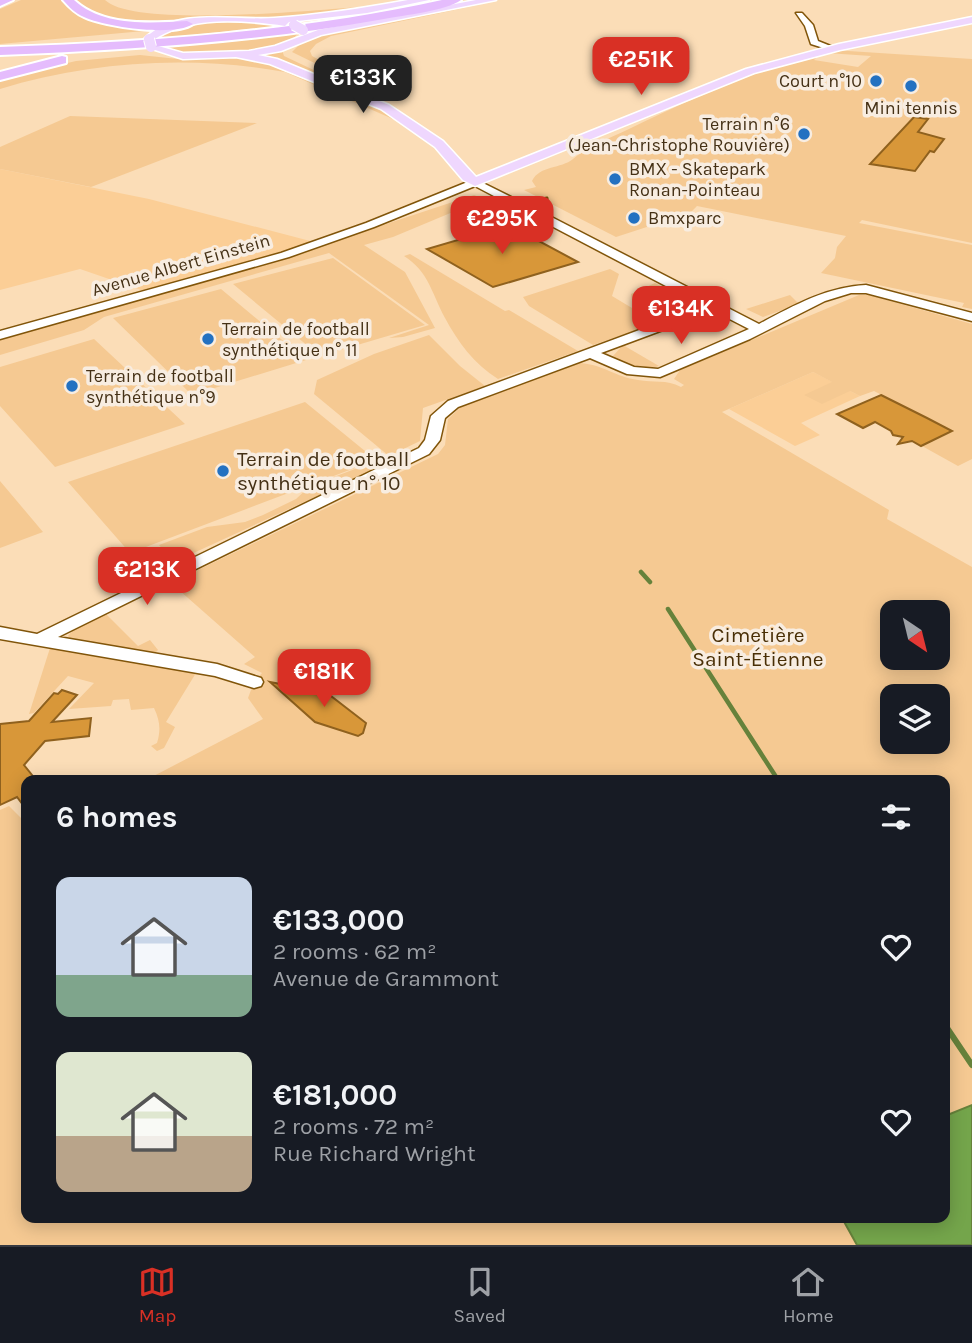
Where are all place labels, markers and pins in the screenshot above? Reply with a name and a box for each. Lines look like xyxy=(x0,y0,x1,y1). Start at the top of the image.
pin: €251K xyxy=(592,38,690,97)
pin: €133K xyxy=(314,55,412,115)
place label: Court n°10 xyxy=(779,70,862,92)
marker: Court n°10 xyxy=(868,73,884,89)
marker: Mini tennis xyxy=(903,78,919,94)
place label: Mini tennis xyxy=(864,97,958,119)
place label: Terrain n°6 (Jean-Christophe Rouvière) xyxy=(568,113,790,156)
marker: Terrain n°6 (Jean-Christophe Rouvière) xyxy=(796,126,812,142)
place label: BMX - Skatepark Ronan-Pointeau xyxy=(629,158,766,201)
marker: BMX - Skatepark Ronan-Pointeau xyxy=(607,171,623,187)
pin: €295K xyxy=(453,196,551,256)
place label: Bmxparc xyxy=(648,207,721,229)
marker: Bmxparc xyxy=(626,210,642,226)
pin: €134K xyxy=(632,286,730,346)
place label: Terrain de football synthétique n° 11 xyxy=(222,318,370,361)
marker: Terrain de football synthétique n° 11 xyxy=(200,331,216,347)
place label: Terrain de football synthétique n°9 xyxy=(86,365,234,408)
marker: Terrain de football synthétique n°9 xyxy=(64,378,80,394)
place label: Terrain de football synthétique n° 10 xyxy=(237,447,409,495)
marker: Terrain de football synthétique n° 10 xyxy=(215,463,231,479)
pin: €213K xyxy=(98,548,196,607)
pin: €181K xyxy=(275,650,373,709)

